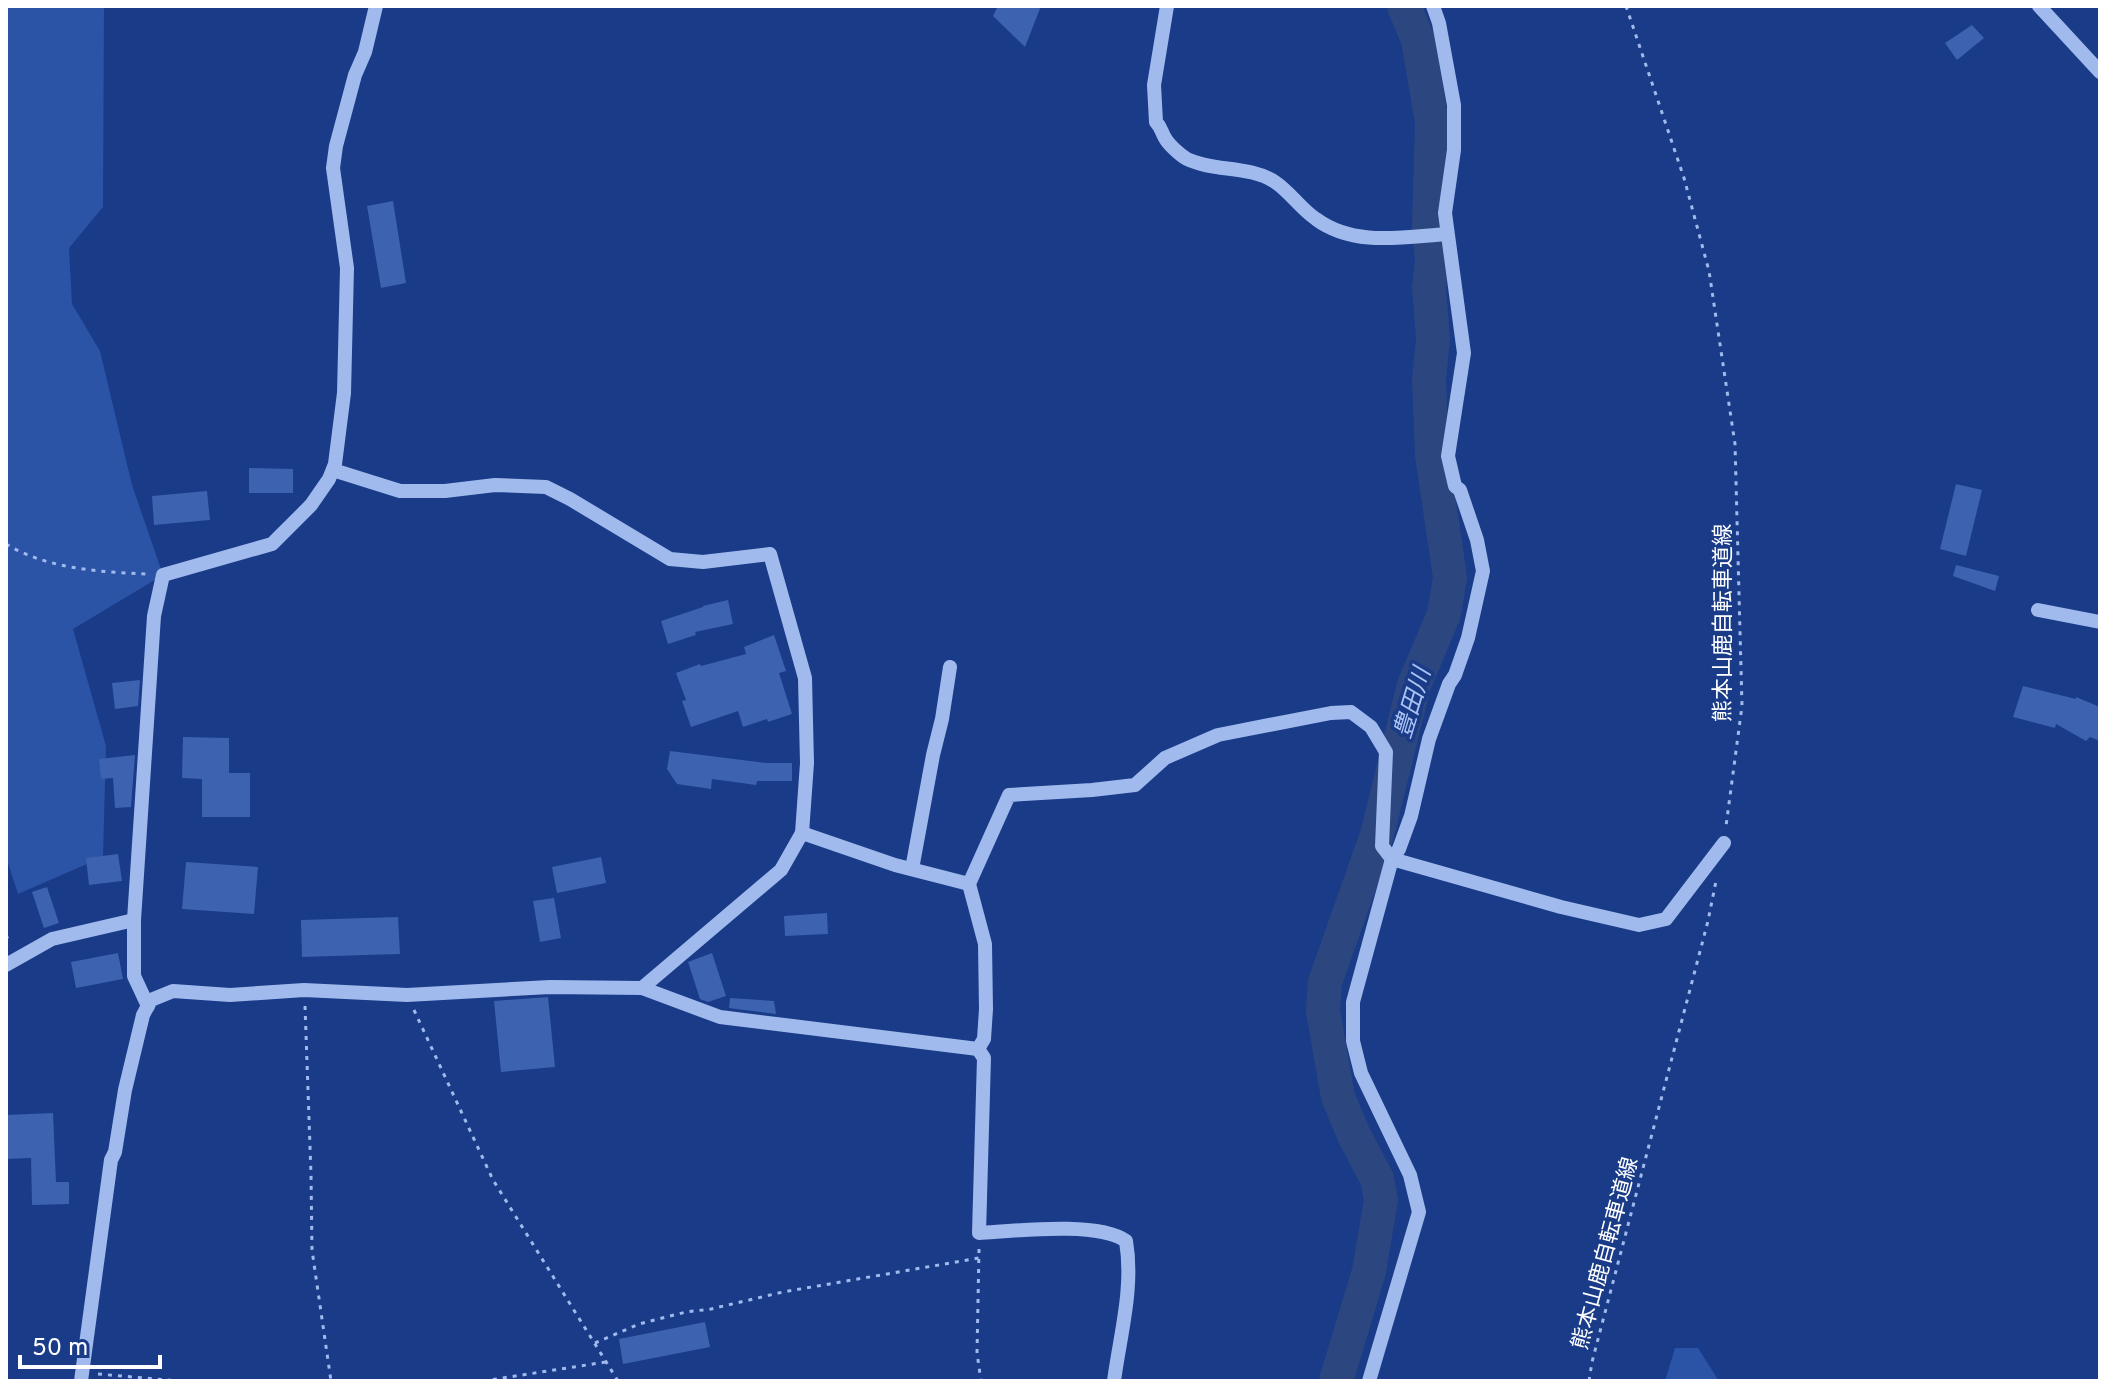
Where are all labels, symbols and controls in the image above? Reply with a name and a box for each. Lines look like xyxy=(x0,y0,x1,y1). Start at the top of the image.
street label: 熊本山鹿自転車道線 xyxy=(1711,524,1738,722)
water label: 豊田川 xyxy=(1389,662,1440,742)
street label: 熊本山鹿自転車道線 xyxy=(1568,1155,1645,1353)
scale bar xyxy=(20,1319,160,1369)
text: 50 m xyxy=(32,1334,88,1364)

